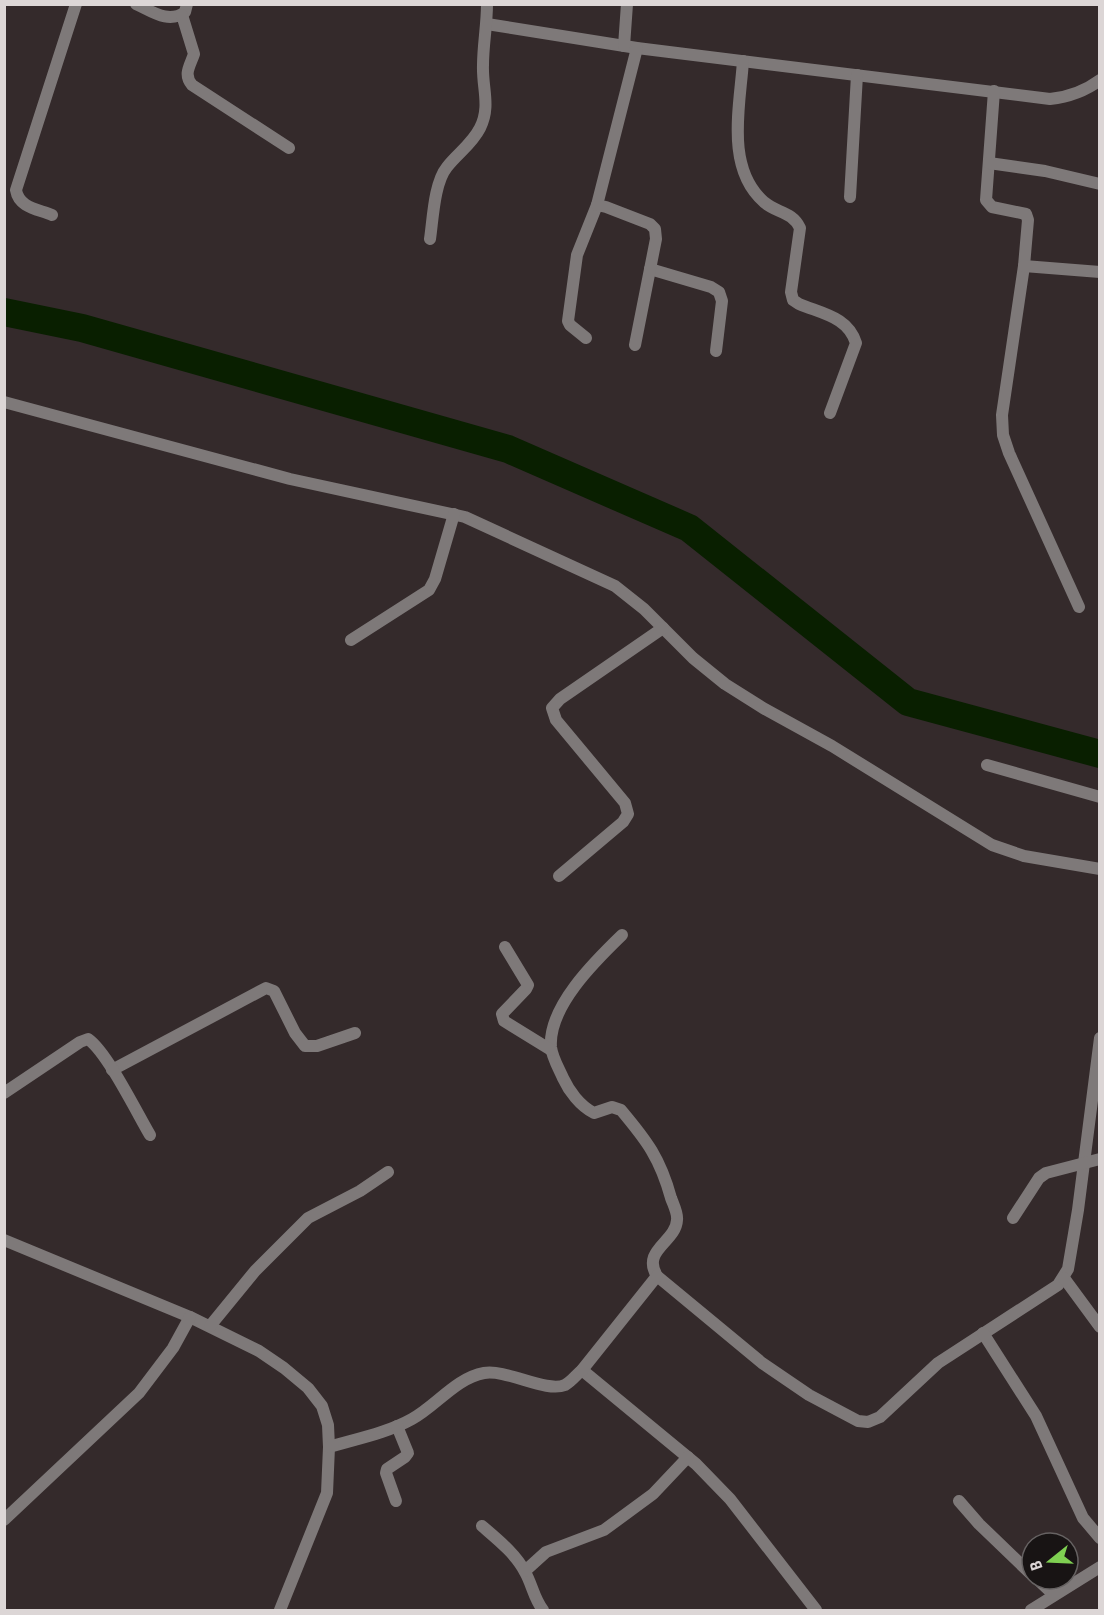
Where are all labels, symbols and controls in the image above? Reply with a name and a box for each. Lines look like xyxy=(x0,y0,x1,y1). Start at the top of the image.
north arrow xyxy=(1020,1531,1080,1591)
text: B xyxy=(1026,1558,1047,1573)

